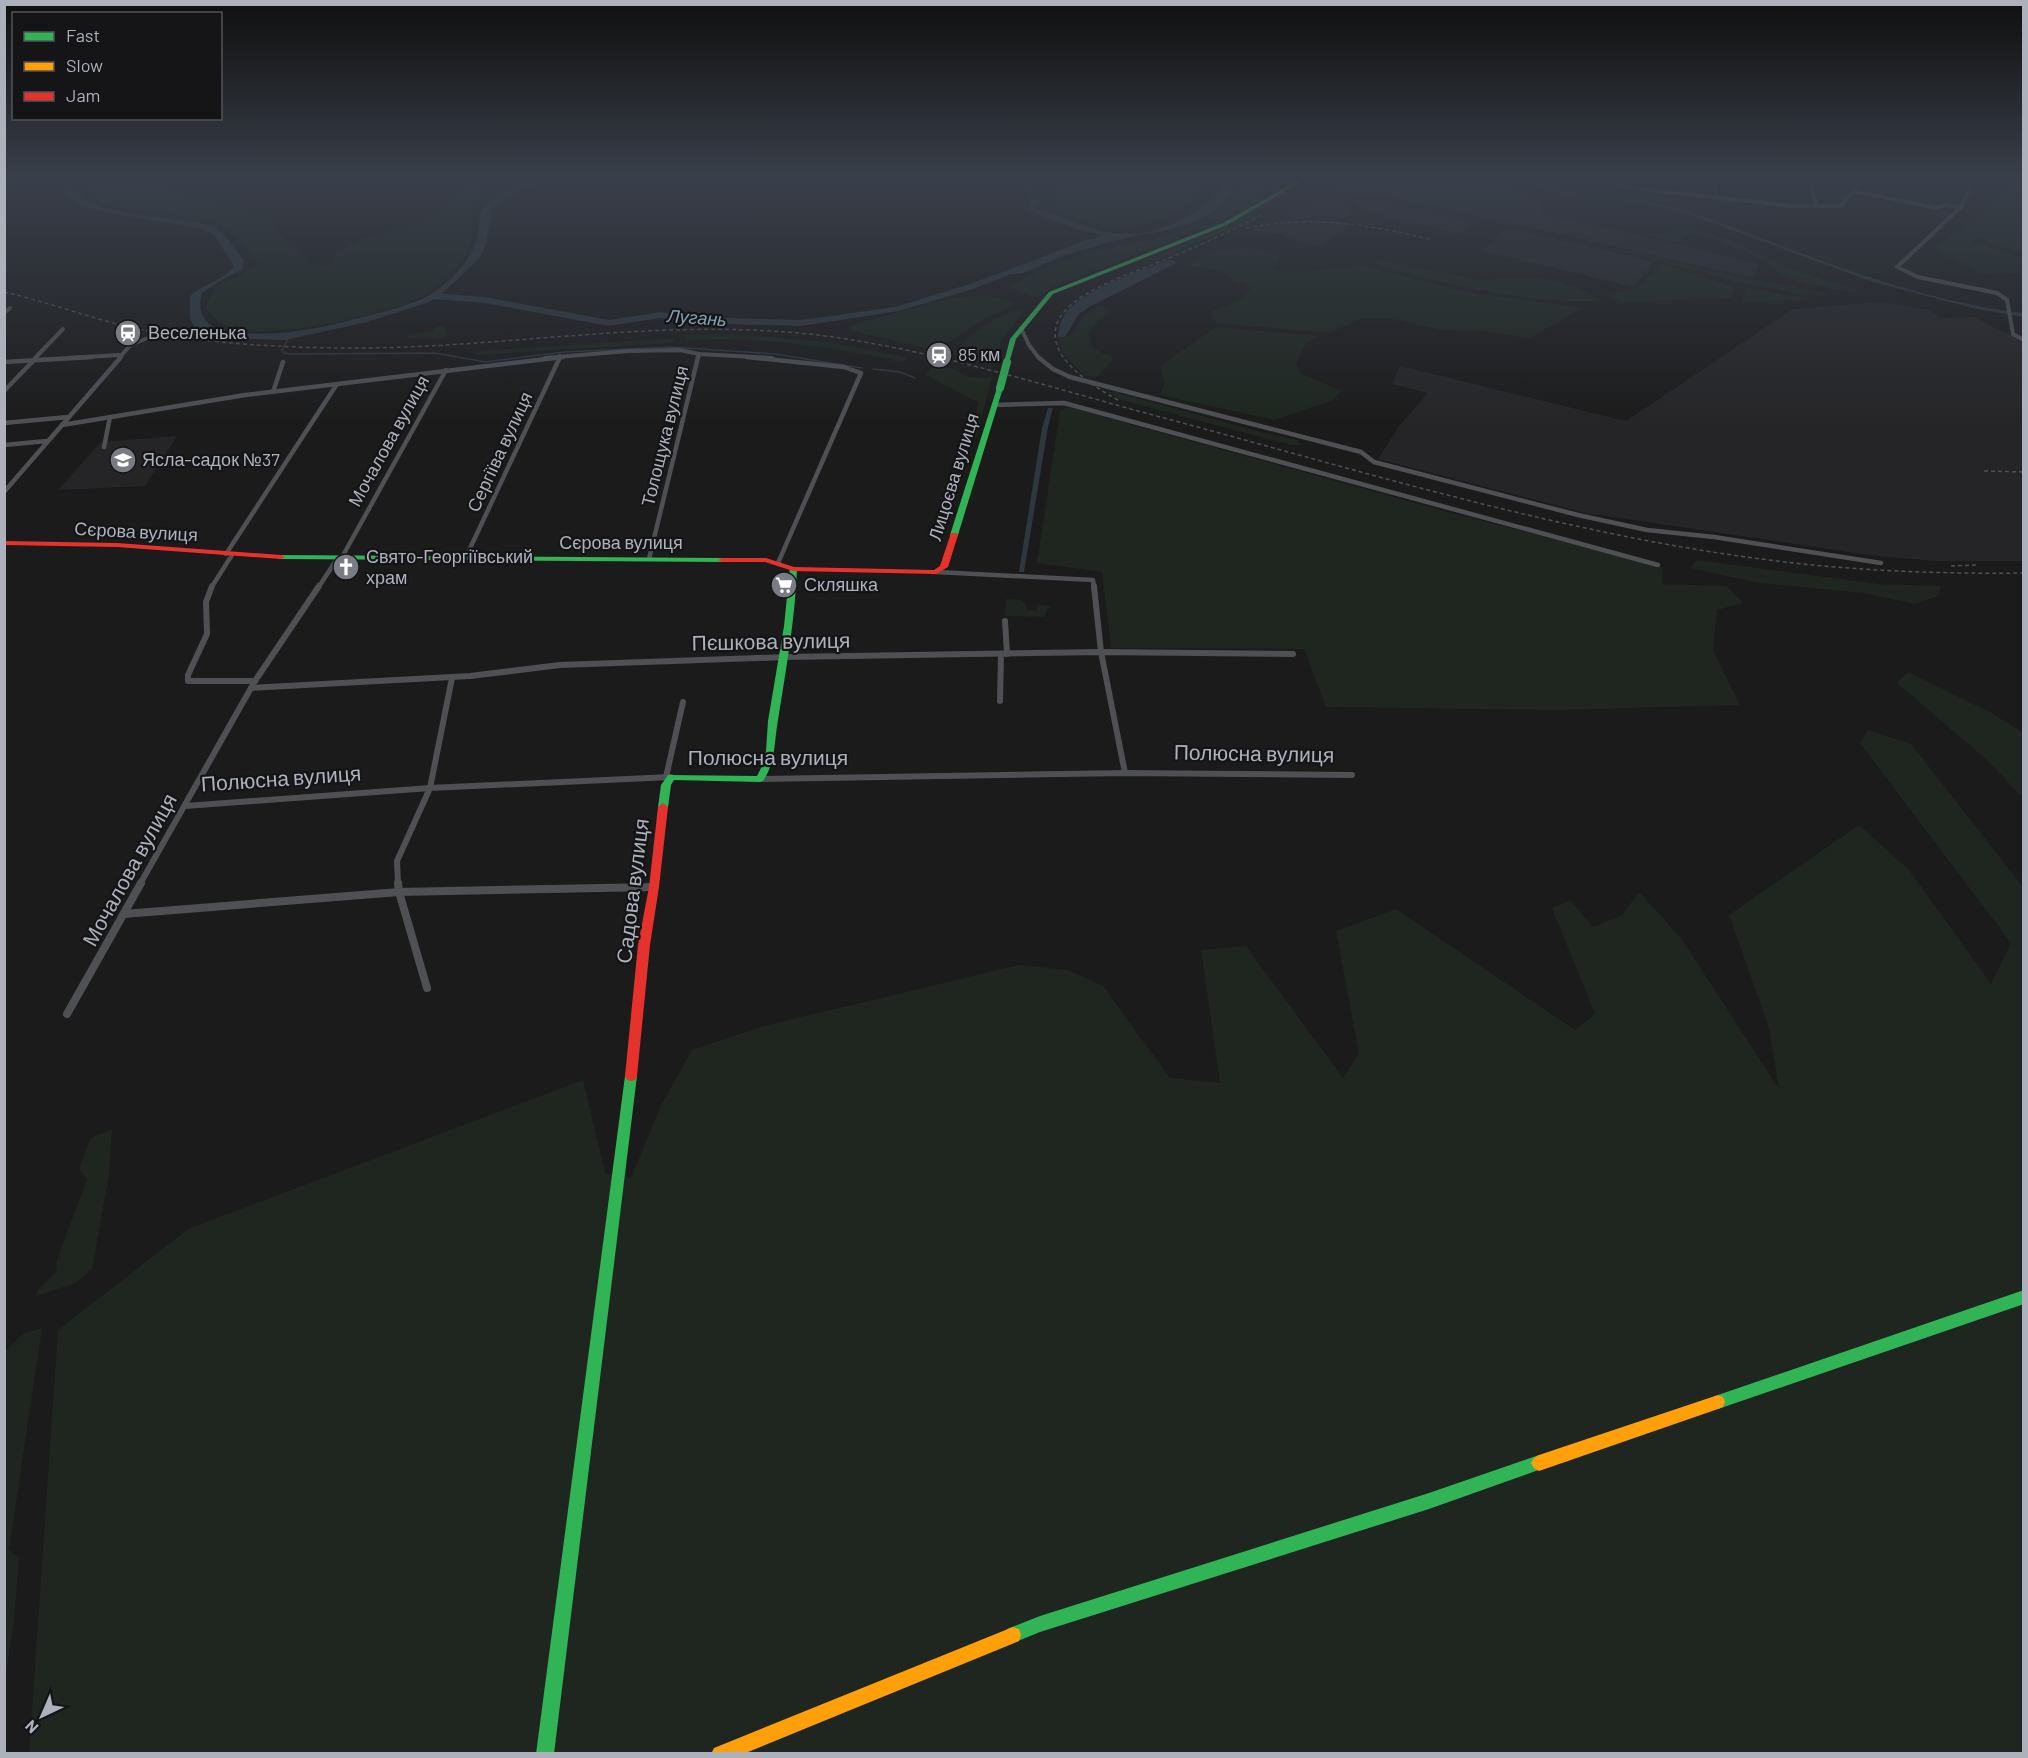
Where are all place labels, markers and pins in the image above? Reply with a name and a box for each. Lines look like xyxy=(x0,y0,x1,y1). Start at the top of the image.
station icon: Веселенька xyxy=(113,318,143,348)
place label: Веселенька xyxy=(148,321,248,343)
station icon: 85 км xyxy=(924,340,954,370)
place label: 85 км xyxy=(958,343,1000,365)
school or university icon: Ясла-садок №37 xyxy=(108,445,138,475)
place label: Ясла-садок №37 xyxy=(142,448,280,470)
place label: Свято-Георгіївський храм xyxy=(366,545,533,588)
church icon: Свято-Георгіївський храм xyxy=(331,552,361,582)
supermarket icon: Скляшка xyxy=(769,570,799,600)
place label: Скляшка xyxy=(804,573,879,595)

